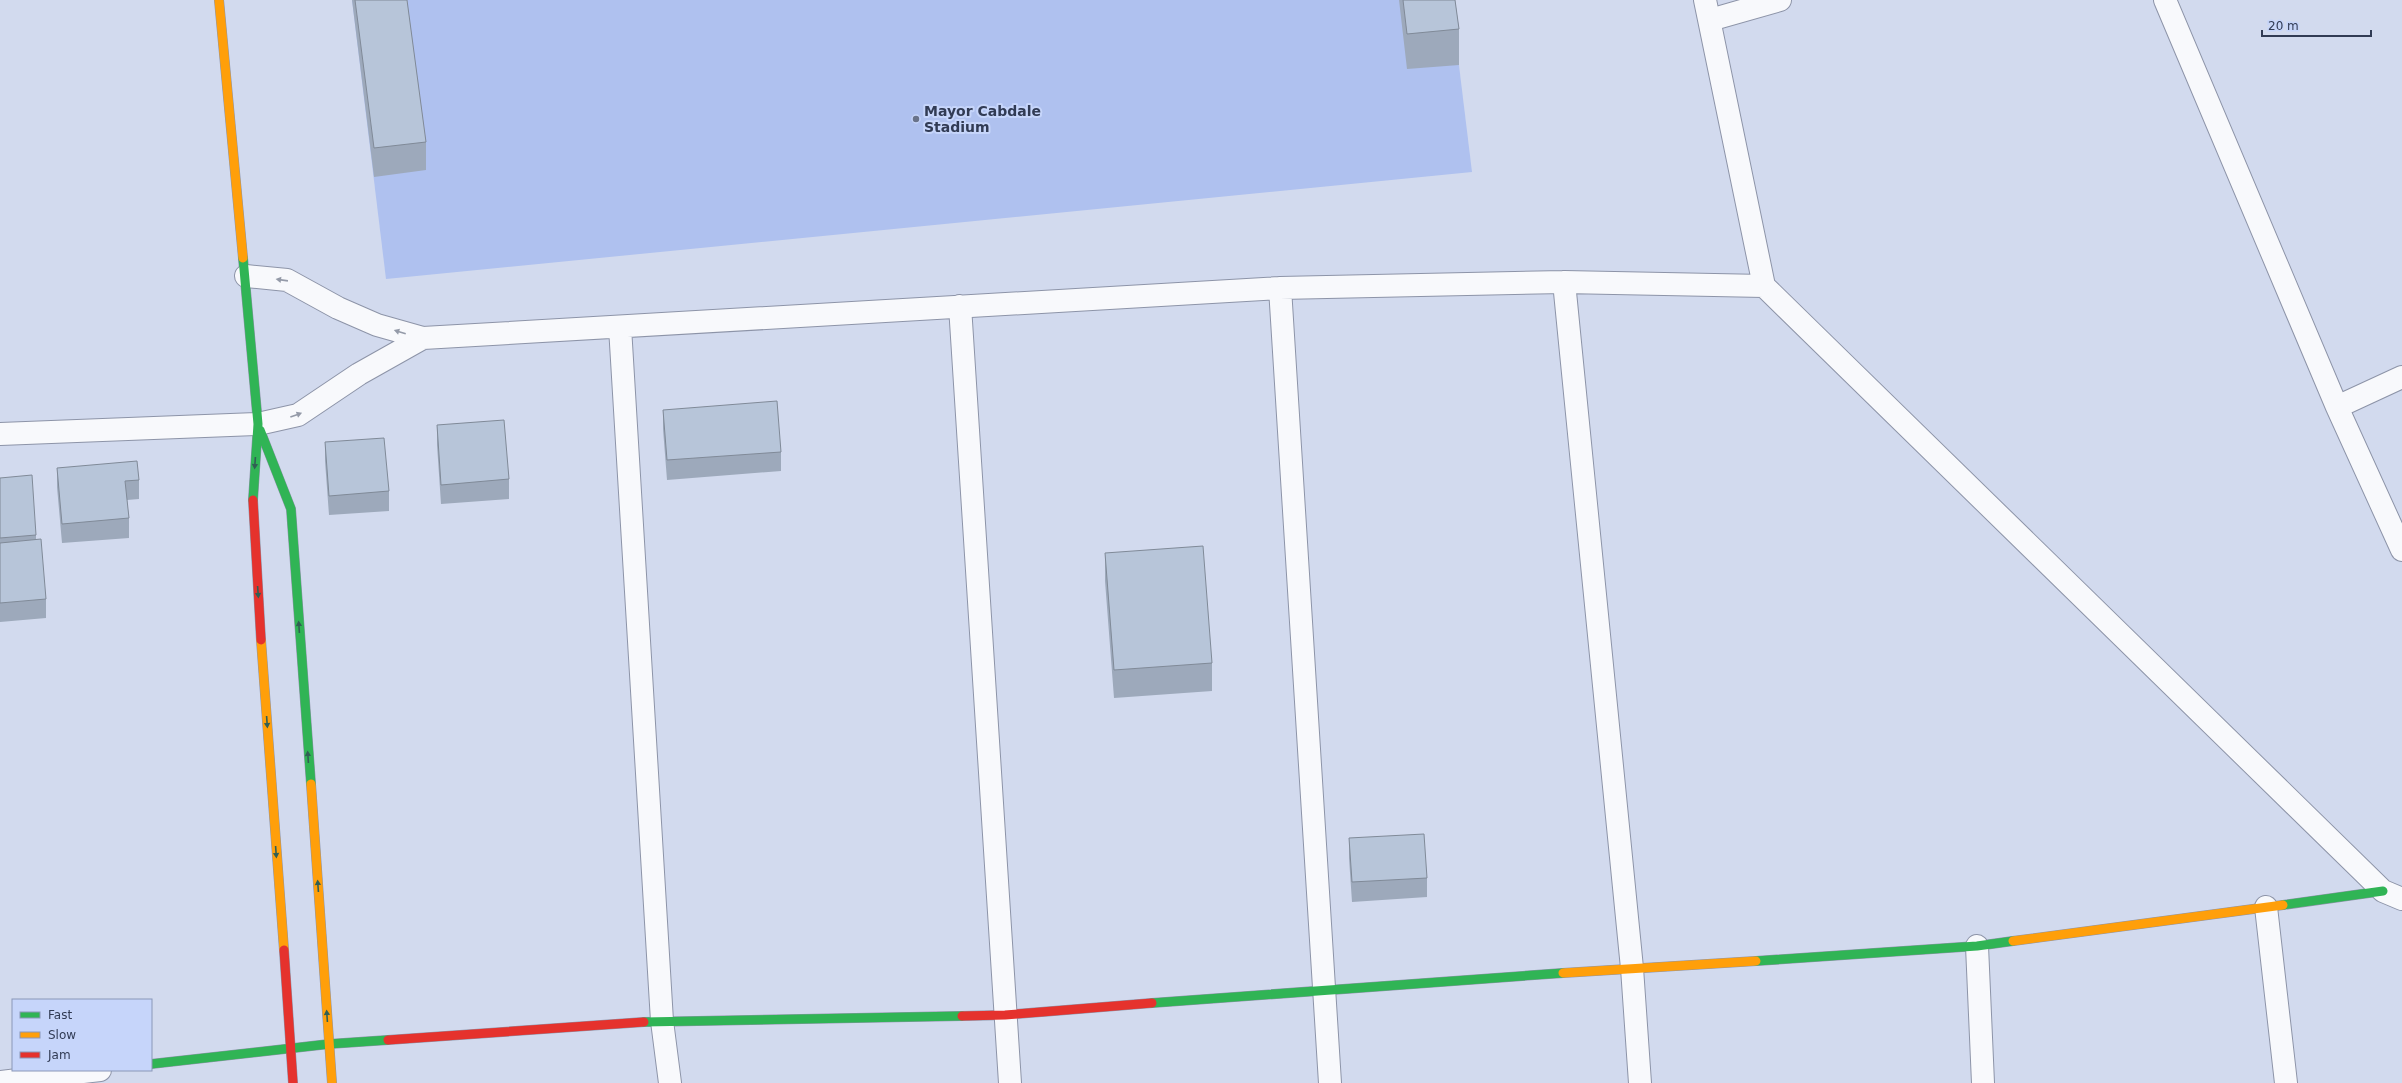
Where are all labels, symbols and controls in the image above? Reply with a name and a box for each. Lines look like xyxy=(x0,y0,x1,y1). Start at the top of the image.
scale bar xyxy=(2262,12,2371,38)
text: 20 m xyxy=(2268,19,2299,33)
place label: Mayor Cabdale Stadium xyxy=(924,103,1041,135)
marker: Mayor Cabdale Stadium xyxy=(911,114,921,124)
one-way arrow xyxy=(276,277,288,283)
one-way arrow xyxy=(394,329,406,335)
one-way arrow xyxy=(290,411,302,417)
one-way arrow xyxy=(252,457,259,469)
one-way arrow xyxy=(255,586,262,598)
one-way arrow xyxy=(296,621,303,633)
one-way arrow xyxy=(264,716,271,728)
one-way arrow xyxy=(305,751,312,763)
one-way arrow xyxy=(273,846,280,858)
one-way arrow xyxy=(314,880,321,893)
legend xyxy=(12,999,152,1071)
text: Fast xyxy=(48,1008,72,1022)
one-way arrow xyxy=(323,1010,330,1022)
text: Slow xyxy=(48,1028,76,1042)
text: Jam xyxy=(47,1048,71,1062)

